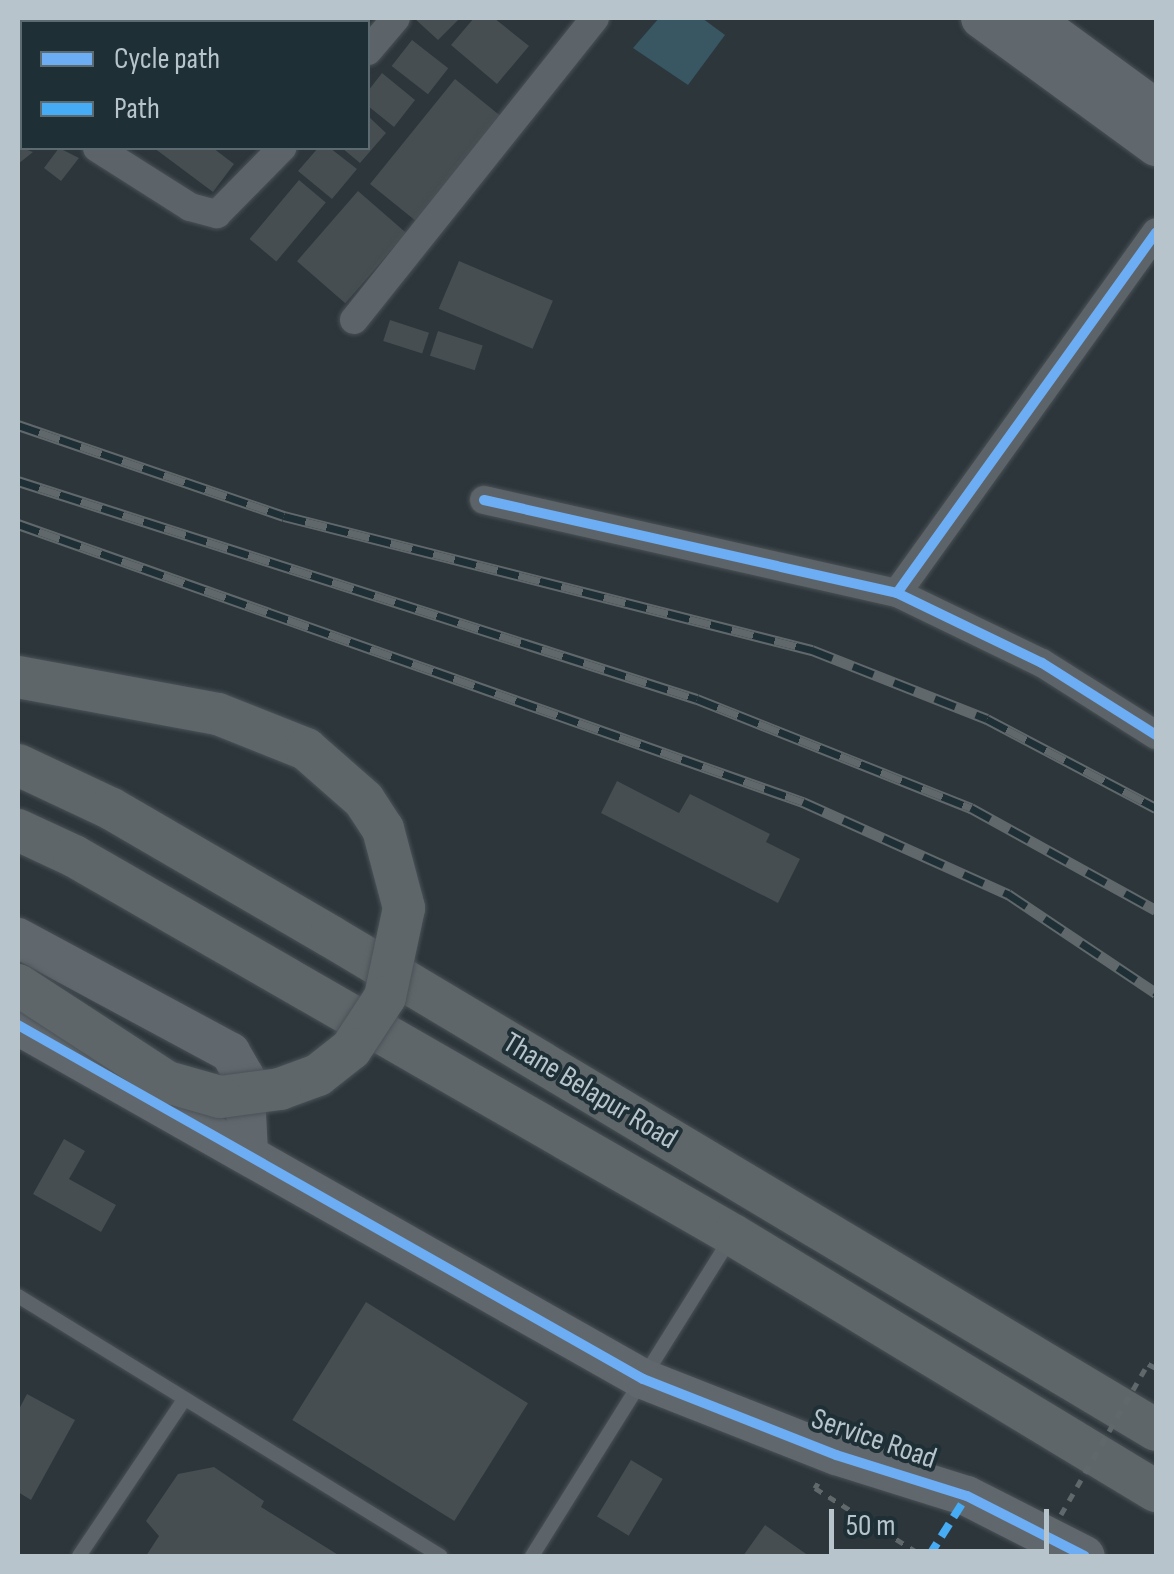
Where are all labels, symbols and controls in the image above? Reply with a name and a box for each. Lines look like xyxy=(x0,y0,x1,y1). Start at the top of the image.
legend xyxy=(20,20,370,150)
text: Cycle path xyxy=(114,41,220,77)
text: Path xyxy=(114,91,160,127)
street label: Thane Belapur Road xyxy=(496,1025,684,1157)
street label: Service Road xyxy=(807,1401,941,1477)
scale bar xyxy=(834,1489,1054,1551)
text: 50 m xyxy=(846,1508,895,1544)

